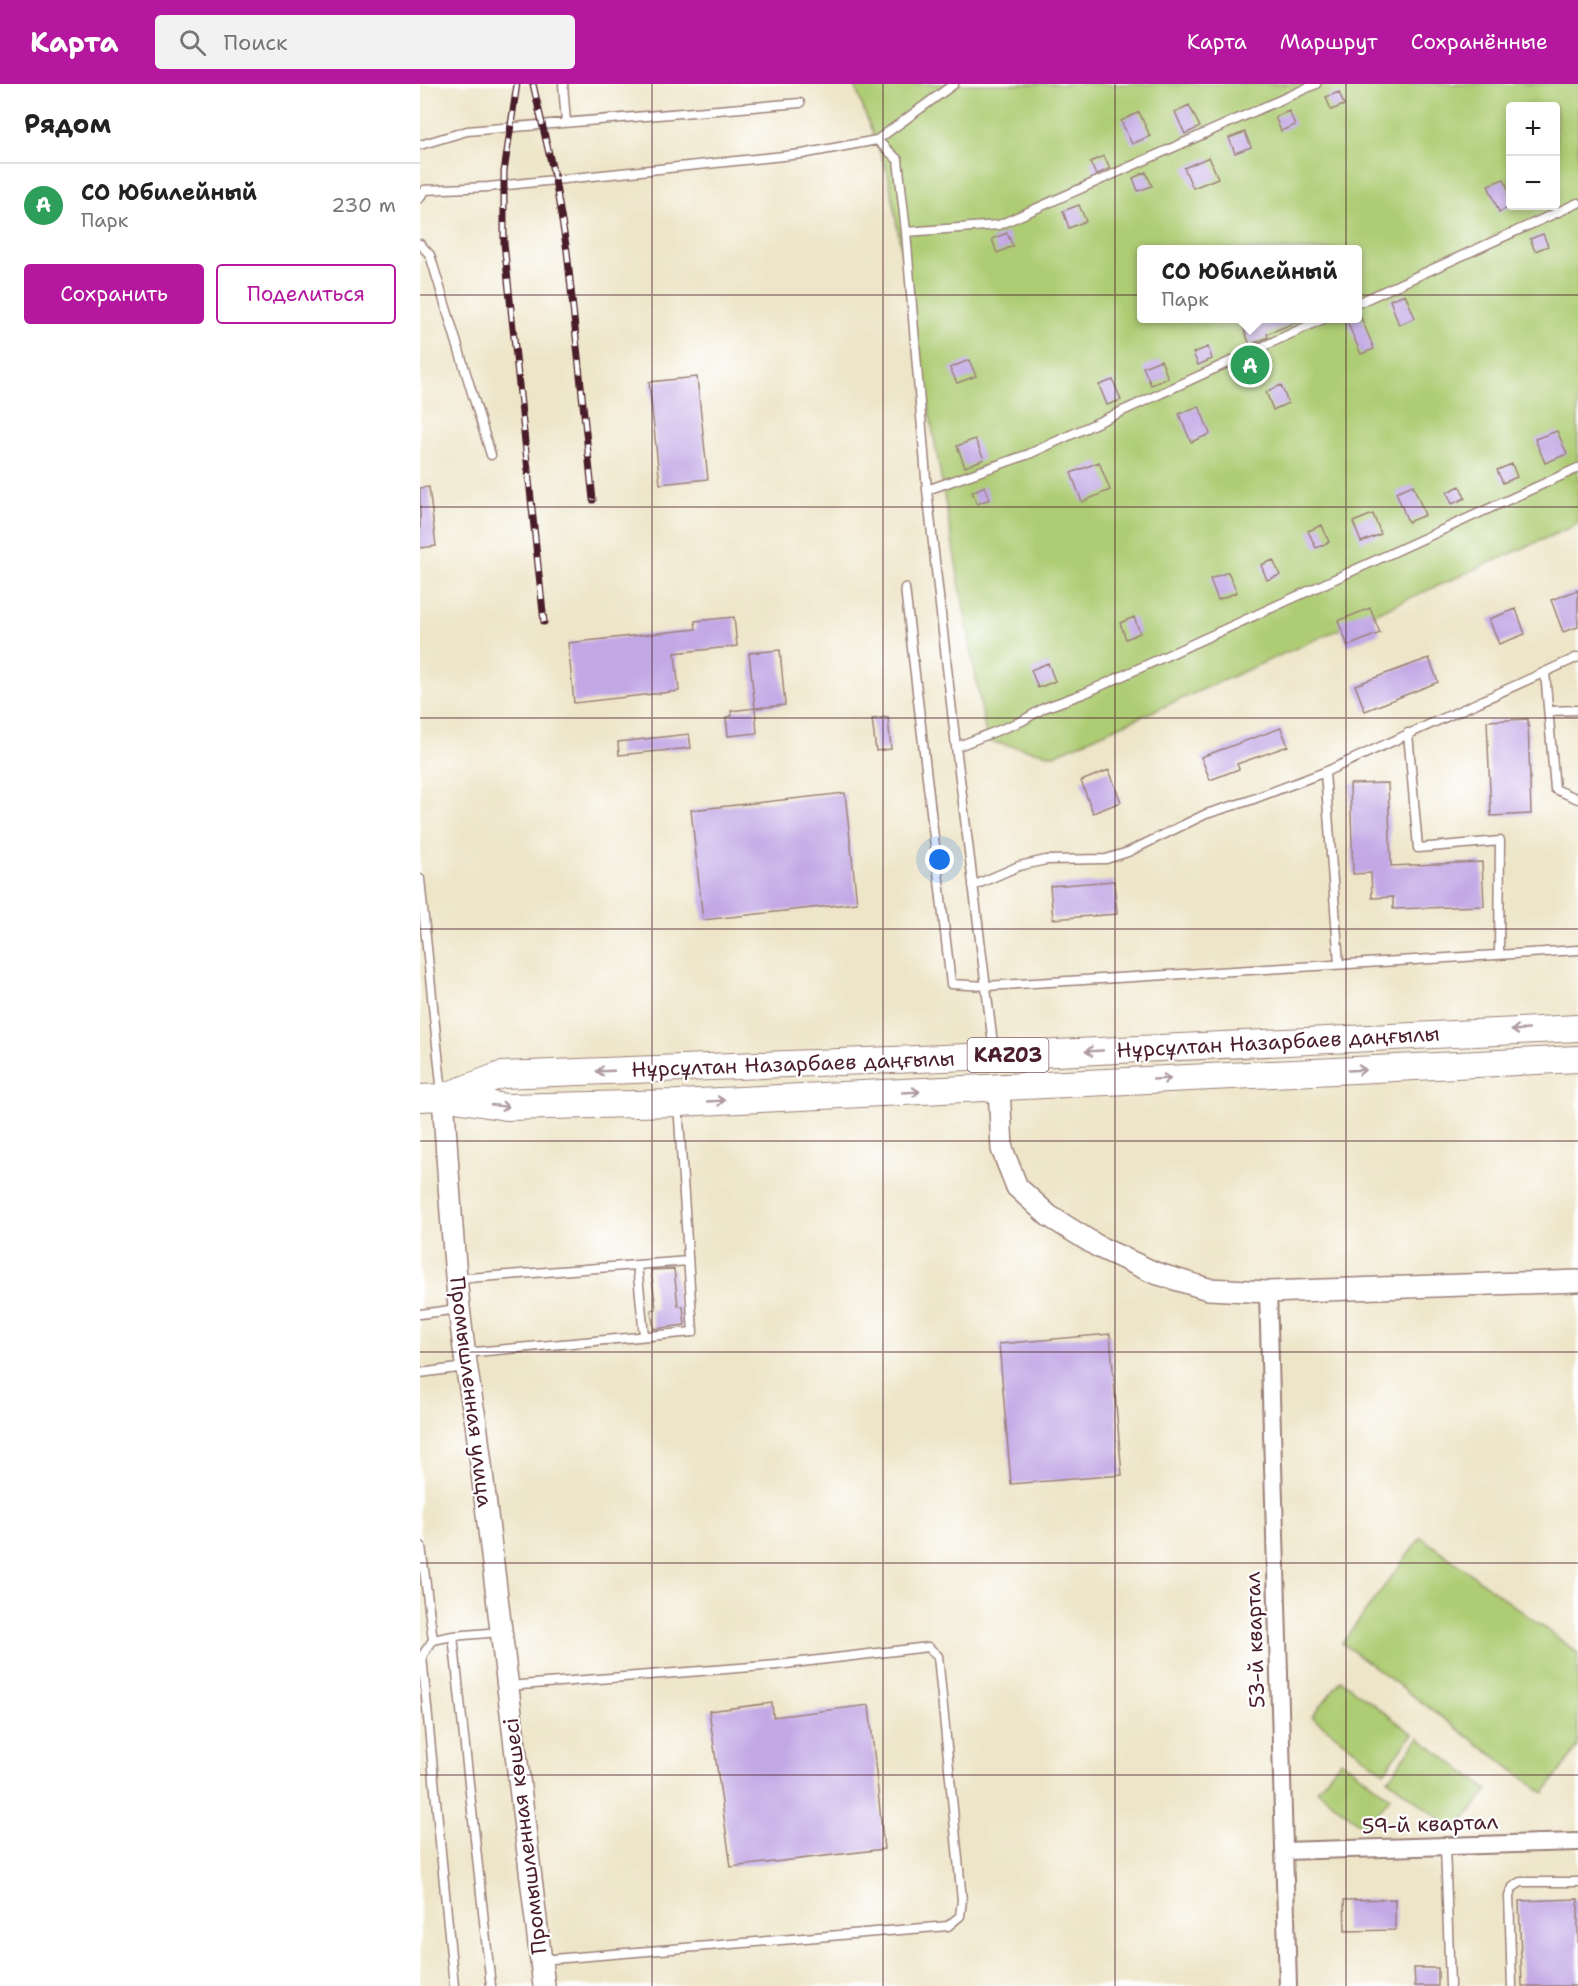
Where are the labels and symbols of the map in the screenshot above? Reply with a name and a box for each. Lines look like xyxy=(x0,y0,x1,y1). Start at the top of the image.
pin: A xyxy=(1230,342,1270,388)
your location xyxy=(925,845,954,874)
street label: Нұрсұлтан Назарбаев даңғылы xyxy=(1116,1020,1440,1064)
one-way arrow xyxy=(1510,1025,1530,1036)
road number: KАZ03 xyxy=(968,1038,1048,1072)
street label: Нұрсұлтан Назарбаев даңғылы xyxy=(631,1044,955,1084)
one-way arrow xyxy=(1085,1046,1105,1057)
one-way arrow xyxy=(1347,1064,1367,1075)
one-way arrow xyxy=(596,1065,616,1077)
one-way arrow xyxy=(1152,1074,1172,1085)
one-way arrow xyxy=(900,1086,920,1097)
one-way arrow xyxy=(706,1096,726,1107)
one-way arrow xyxy=(490,1101,510,1112)
street label: Промышленная улица xyxy=(443,1275,499,1509)
street label: 53-й квартал xyxy=(1239,1571,1271,1709)
street label: Промышленная көшесі xyxy=(497,1716,553,1956)
street label: 59-й квартал xyxy=(1361,1808,1499,1840)

